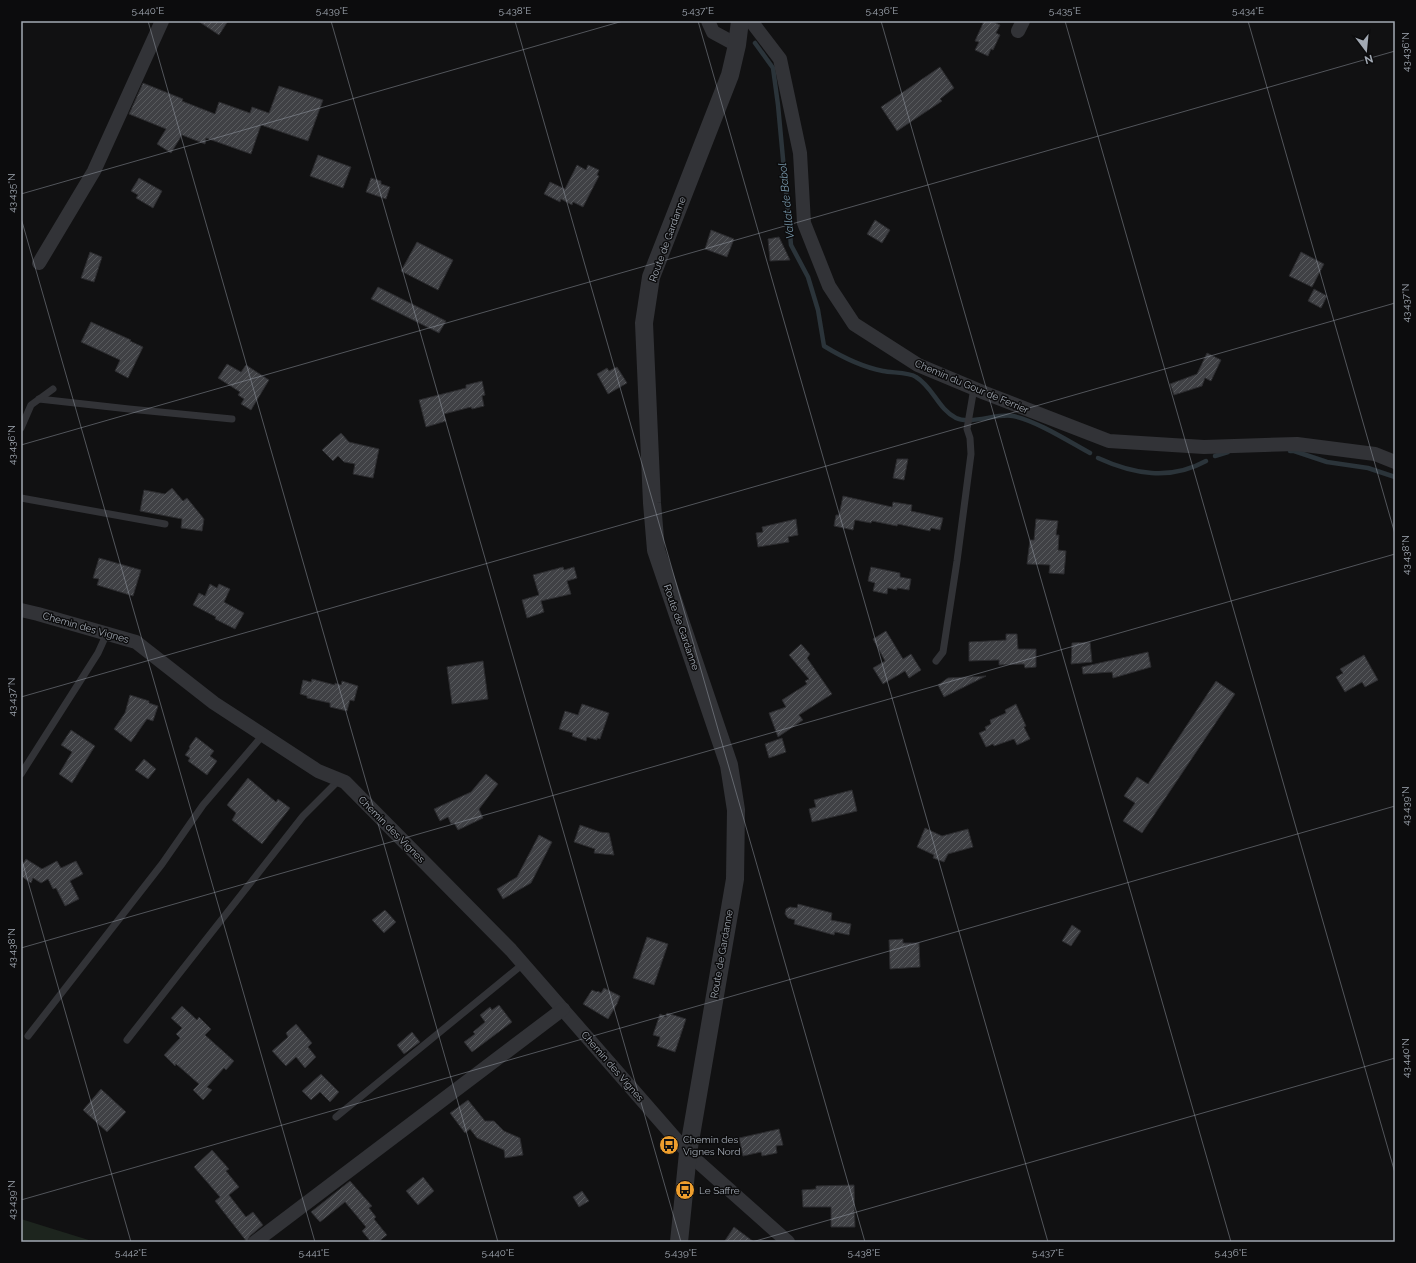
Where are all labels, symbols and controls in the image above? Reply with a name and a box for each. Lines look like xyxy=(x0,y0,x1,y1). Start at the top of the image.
text: 5.440°E xyxy=(132,5,164,16)
text: 5.439°E xyxy=(316,5,348,16)
text: 5.438°E xyxy=(499,5,531,16)
text: 5.437°E xyxy=(682,5,714,16)
text: 5.436°E xyxy=(866,5,898,16)
text: 5.435°E xyxy=(1049,5,1081,16)
text: 5.434°E xyxy=(1232,5,1264,16)
north arrow xyxy=(1346,30,1386,70)
text: 43.436°N xyxy=(1400,32,1411,72)
text: N xyxy=(1363,52,1374,67)
water label: Vallat de Babol xyxy=(776,162,797,240)
text: 43.435°N xyxy=(6,173,17,213)
street label: Route de Gardanne xyxy=(647,195,688,283)
text: 43.437°N xyxy=(1400,283,1411,323)
street label: Chemin du Gour de Ferrier xyxy=(913,357,1031,416)
text: 43.436°N xyxy=(6,425,17,465)
text: 43.438°N xyxy=(1400,535,1411,575)
street label: Route de Gardanne xyxy=(662,583,701,672)
street label: Chemin des Vignes xyxy=(42,610,130,645)
text: 43.437°N xyxy=(6,677,17,717)
text: 43.439°N xyxy=(1400,786,1411,826)
street label: Chemin des Vignes xyxy=(356,794,427,865)
street label: Route de Gardanne xyxy=(708,909,735,999)
text: 43.438°N xyxy=(6,928,17,968)
street label: Chemin des Vignes xyxy=(579,1029,646,1104)
text: 43.440°N xyxy=(1400,1038,1411,1078)
bus stop icon: Chemin des Vignes Nord xyxy=(658,1134,680,1156)
place label: Chemin des Vignes Nord xyxy=(683,1134,740,1157)
bus stop icon: Le Saffre xyxy=(674,1179,696,1201)
text: 43.439°N xyxy=(6,1180,17,1220)
place label: Le Saffre xyxy=(699,1185,740,1196)
text: 5.442°E xyxy=(115,1247,147,1258)
text: 5.441°E xyxy=(298,1247,330,1258)
text: 5.440°E xyxy=(482,1247,514,1258)
text: 5.439°E xyxy=(665,1247,697,1258)
text: 5.438°E xyxy=(848,1247,880,1258)
text: 5.437°E xyxy=(1032,1247,1064,1258)
text: 5.436°E xyxy=(1215,1247,1247,1258)

